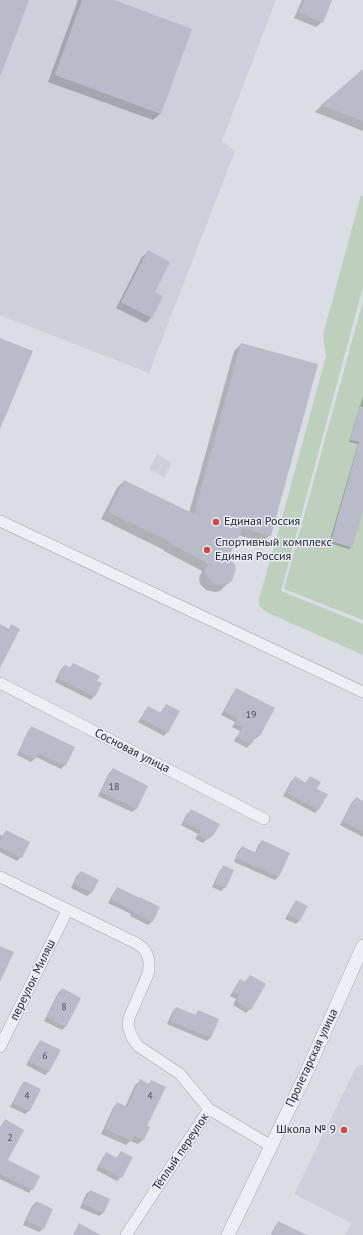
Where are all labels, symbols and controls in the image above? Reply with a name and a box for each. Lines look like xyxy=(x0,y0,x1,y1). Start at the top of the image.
place label: Единая Россия xyxy=(224,515,300,529)
marker: Единая Россия xyxy=(211,517,221,527)
place label: Спортивный комплекс Единая Россия xyxy=(215,536,332,564)
marker: Спортивный комплекс Единая Россия xyxy=(202,545,212,555)
house number: 19 xyxy=(246,709,256,721)
street label: Сосновая улица xyxy=(92,726,172,776)
house number: 18 xyxy=(109,781,119,793)
street label: переулок Миляш xyxy=(7,937,59,1023)
house number: 8 xyxy=(61,1001,67,1013)
street label: Пролетарская улица xyxy=(283,1007,341,1109)
house number: 6 xyxy=(42,1050,48,1062)
house number: 4 xyxy=(24,1090,30,1102)
house number: 4 xyxy=(147,1090,153,1102)
street label: Тёплый переулок xyxy=(150,1111,212,1193)
place label: Школа № 9 xyxy=(276,1123,336,1137)
marker: Школа № 9 xyxy=(339,1125,349,1135)
house number: 2 xyxy=(7,1132,13,1144)

